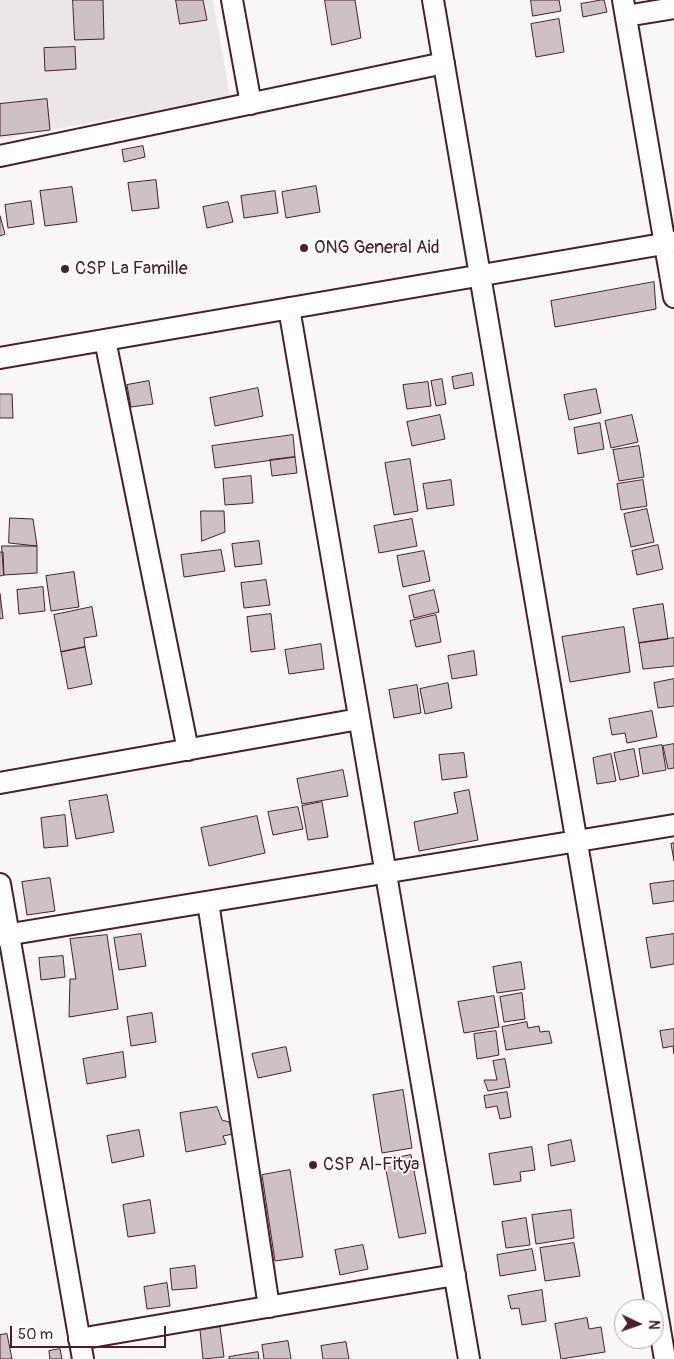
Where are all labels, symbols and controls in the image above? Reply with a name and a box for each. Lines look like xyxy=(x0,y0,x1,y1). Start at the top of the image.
place label: ONG General Aid xyxy=(314,237,440,259)
marker: ONG General Aid xyxy=(298,242,310,254)
place label: CSP La Famille xyxy=(75,258,188,280)
marker: CSP La Famille xyxy=(59,263,71,275)
place label: CSP Al-Fitya xyxy=(323,1154,419,1176)
marker: CSP Al-Fitya xyxy=(307,1159,319,1171)
north arrow xyxy=(614,1299,664,1349)
scale bar xyxy=(12,1316,169,1348)
text: N xyxy=(645,1320,662,1330)
text: 50 m xyxy=(18,1325,53,1344)

